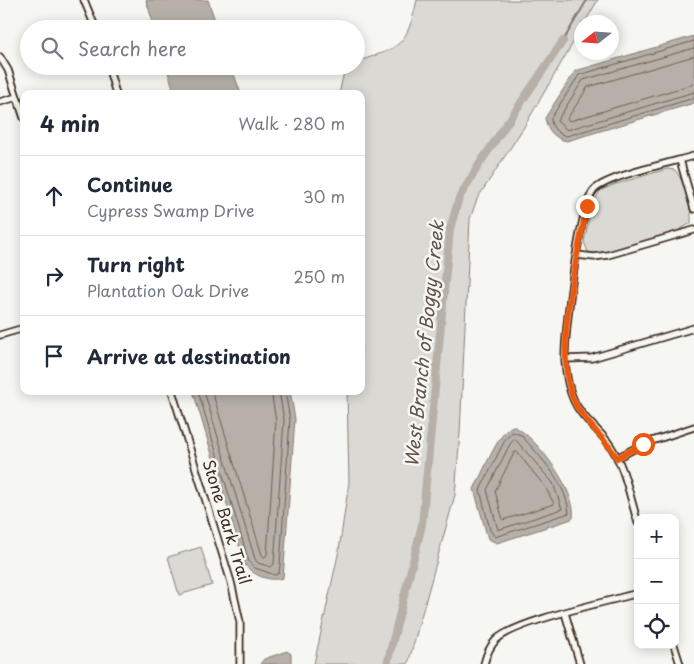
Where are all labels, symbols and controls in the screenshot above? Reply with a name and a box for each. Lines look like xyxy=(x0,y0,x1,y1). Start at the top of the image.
north arrow xyxy=(574,15,619,60)
search box xyxy=(20,20,365,75)
icon: search xyxy=(38,34,66,62)
text: Search here xyxy=(78,34,187,62)
text: 4 min xyxy=(40,107,100,139)
text: Walk · 280 m xyxy=(238,111,345,135)
text: Continue xyxy=(87,170,173,198)
icon: ahead xyxy=(40,182,68,210)
text: 30 m xyxy=(303,184,345,208)
route end xyxy=(576,195,599,218)
text: Cypress Swamp Drive xyxy=(87,198,255,222)
water label: West Branch of Boggy Creek xyxy=(397,218,450,468)
text: Turn right xyxy=(87,250,185,278)
icon: right xyxy=(40,262,68,290)
text: 250 m xyxy=(294,264,345,288)
text: Plantation Oak Drive xyxy=(87,278,249,302)
icon: arrive xyxy=(40,342,68,370)
text: Arrive at destination xyxy=(87,342,291,370)
route start xyxy=(632,433,655,456)
street label: Stone Bark Trail xyxy=(198,456,258,587)
map controls xyxy=(634,514,679,649)
button: + xyxy=(634,514,679,559)
button: − xyxy=(634,559,679,604)
button: locate xyxy=(634,604,679,649)

